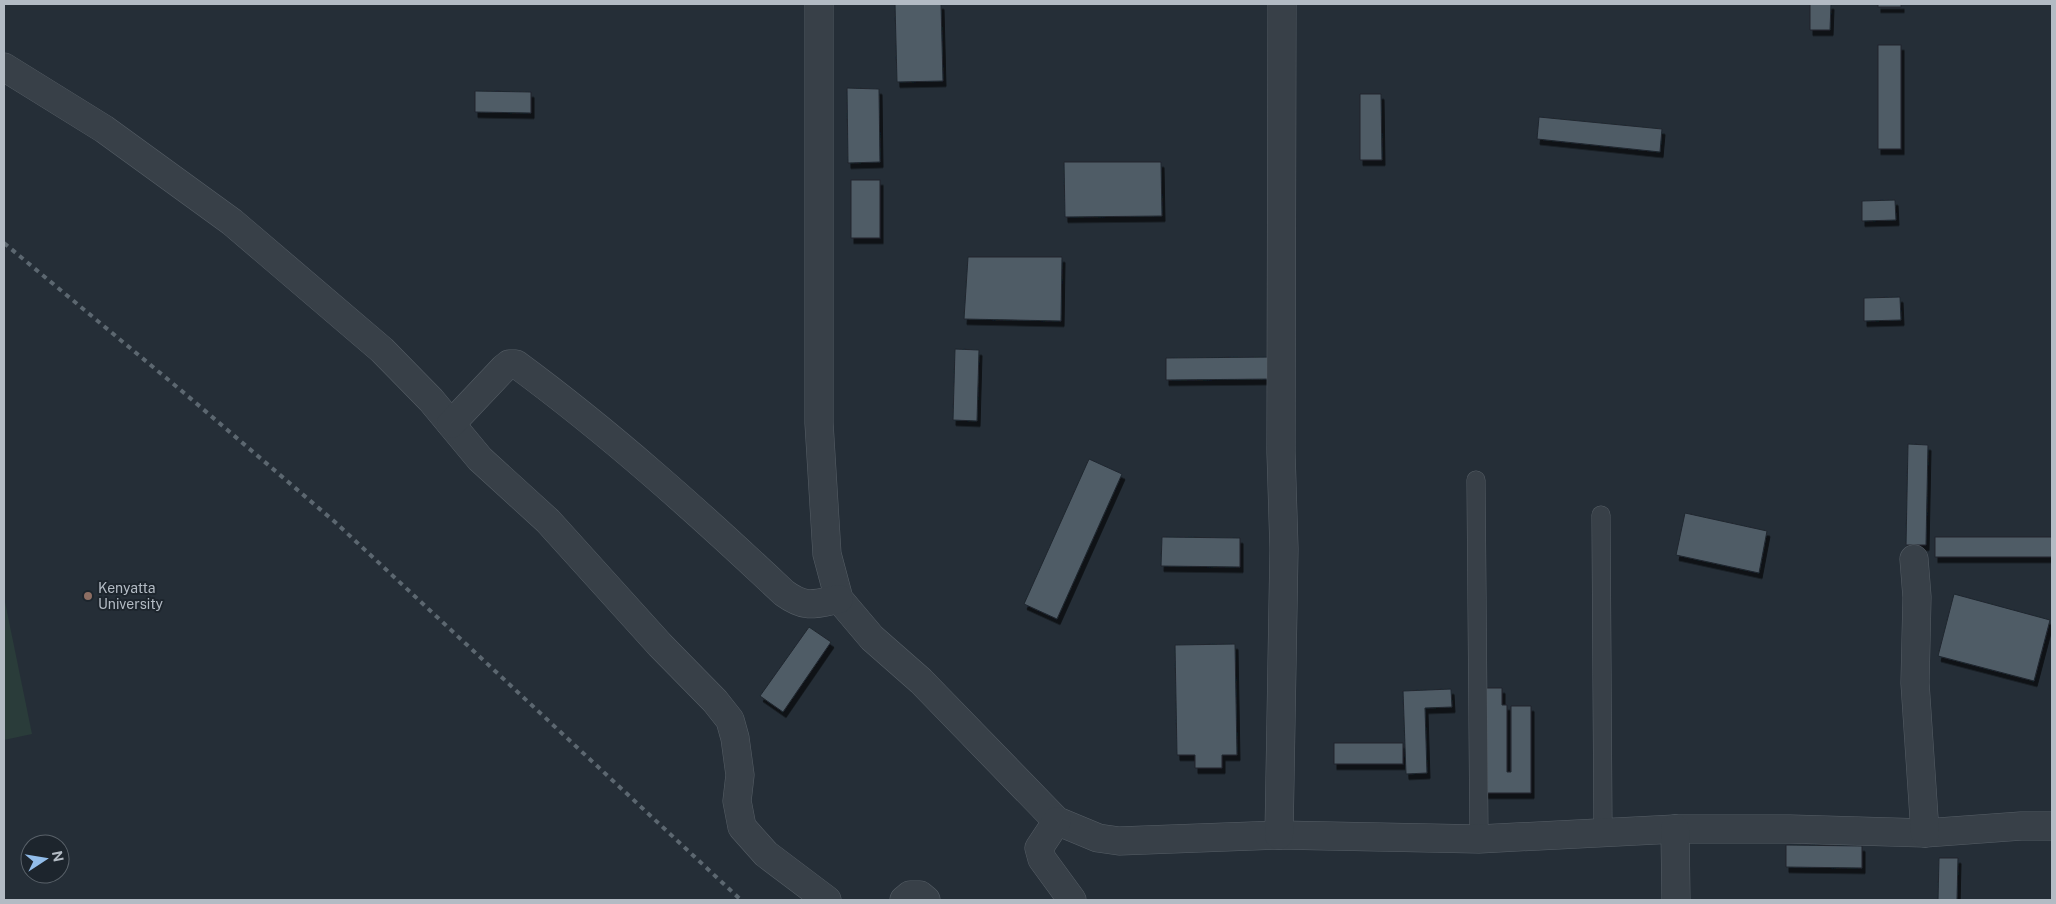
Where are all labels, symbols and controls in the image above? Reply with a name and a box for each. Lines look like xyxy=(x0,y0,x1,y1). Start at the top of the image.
place label: Kenyatta University xyxy=(98,580,164,612)
marker: Kenyatta University xyxy=(82,590,94,602)
north arrow xyxy=(20,834,70,884)
text: N xyxy=(49,849,67,863)

